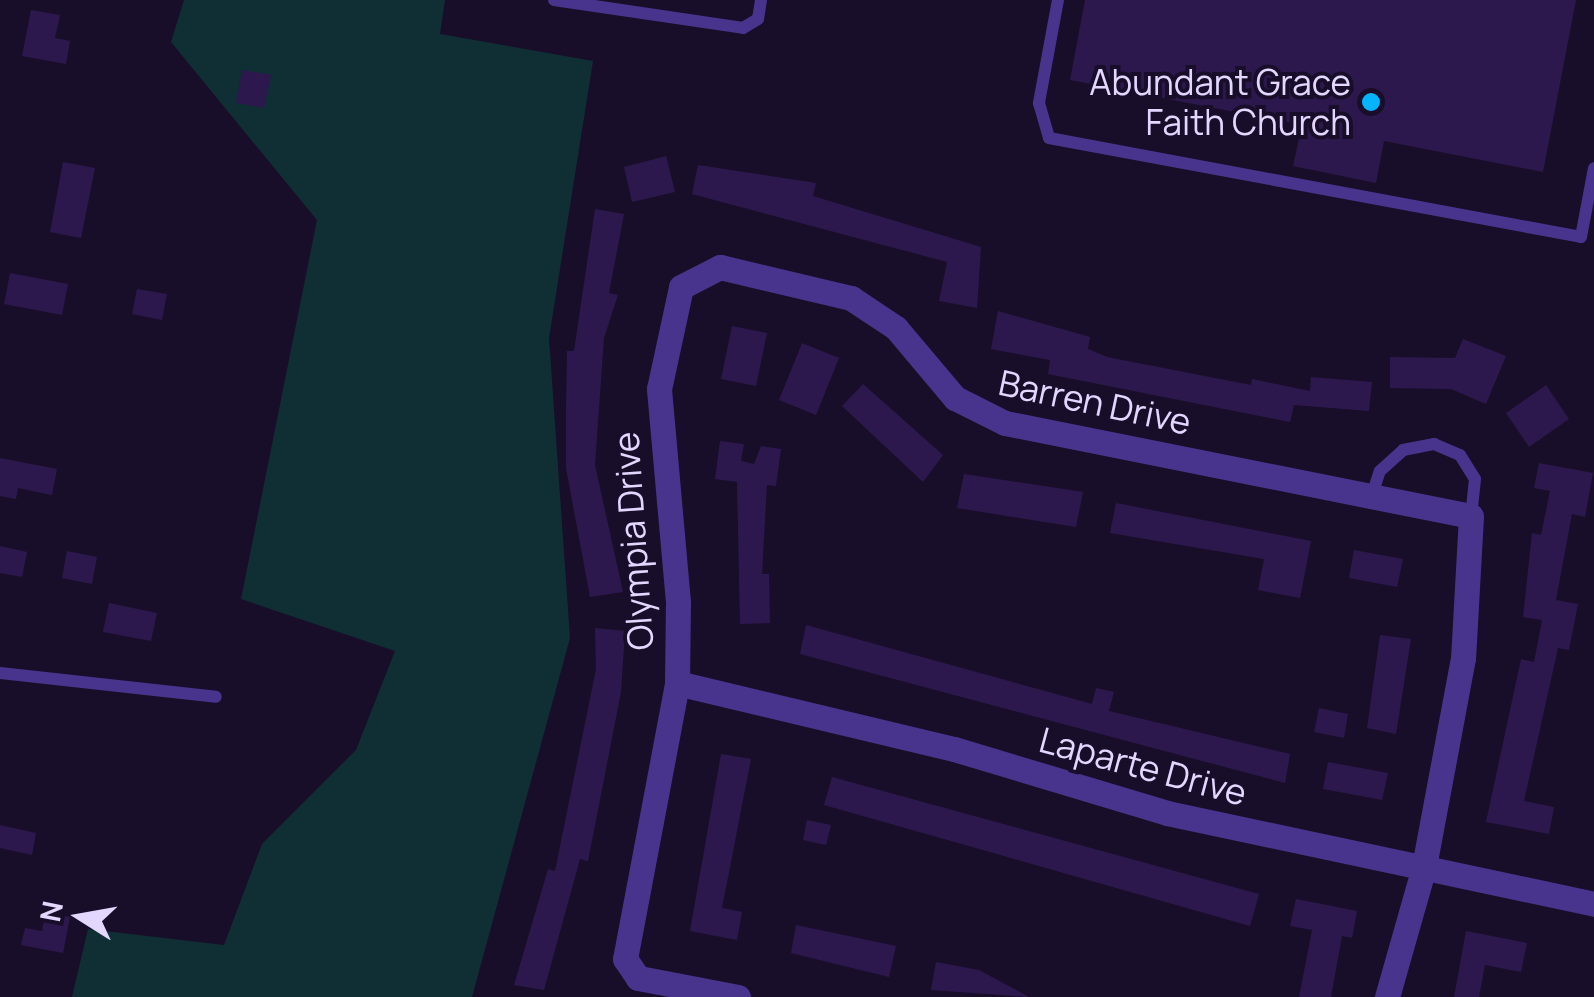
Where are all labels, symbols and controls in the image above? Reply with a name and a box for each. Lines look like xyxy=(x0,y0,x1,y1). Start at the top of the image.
place label: Abundant Grace Faith Church xyxy=(1089,61,1351,143)
marker: Abundant Grace Faith Church xyxy=(1360,91,1382,113)
street label: Barren Drive xyxy=(995,361,1195,443)
street label: Olympia Drive xyxy=(604,430,662,652)
street label: Laparte Drive xyxy=(1035,718,1251,814)
north arrow xyxy=(30,867,130,967)
text: N xyxy=(30,898,71,925)

